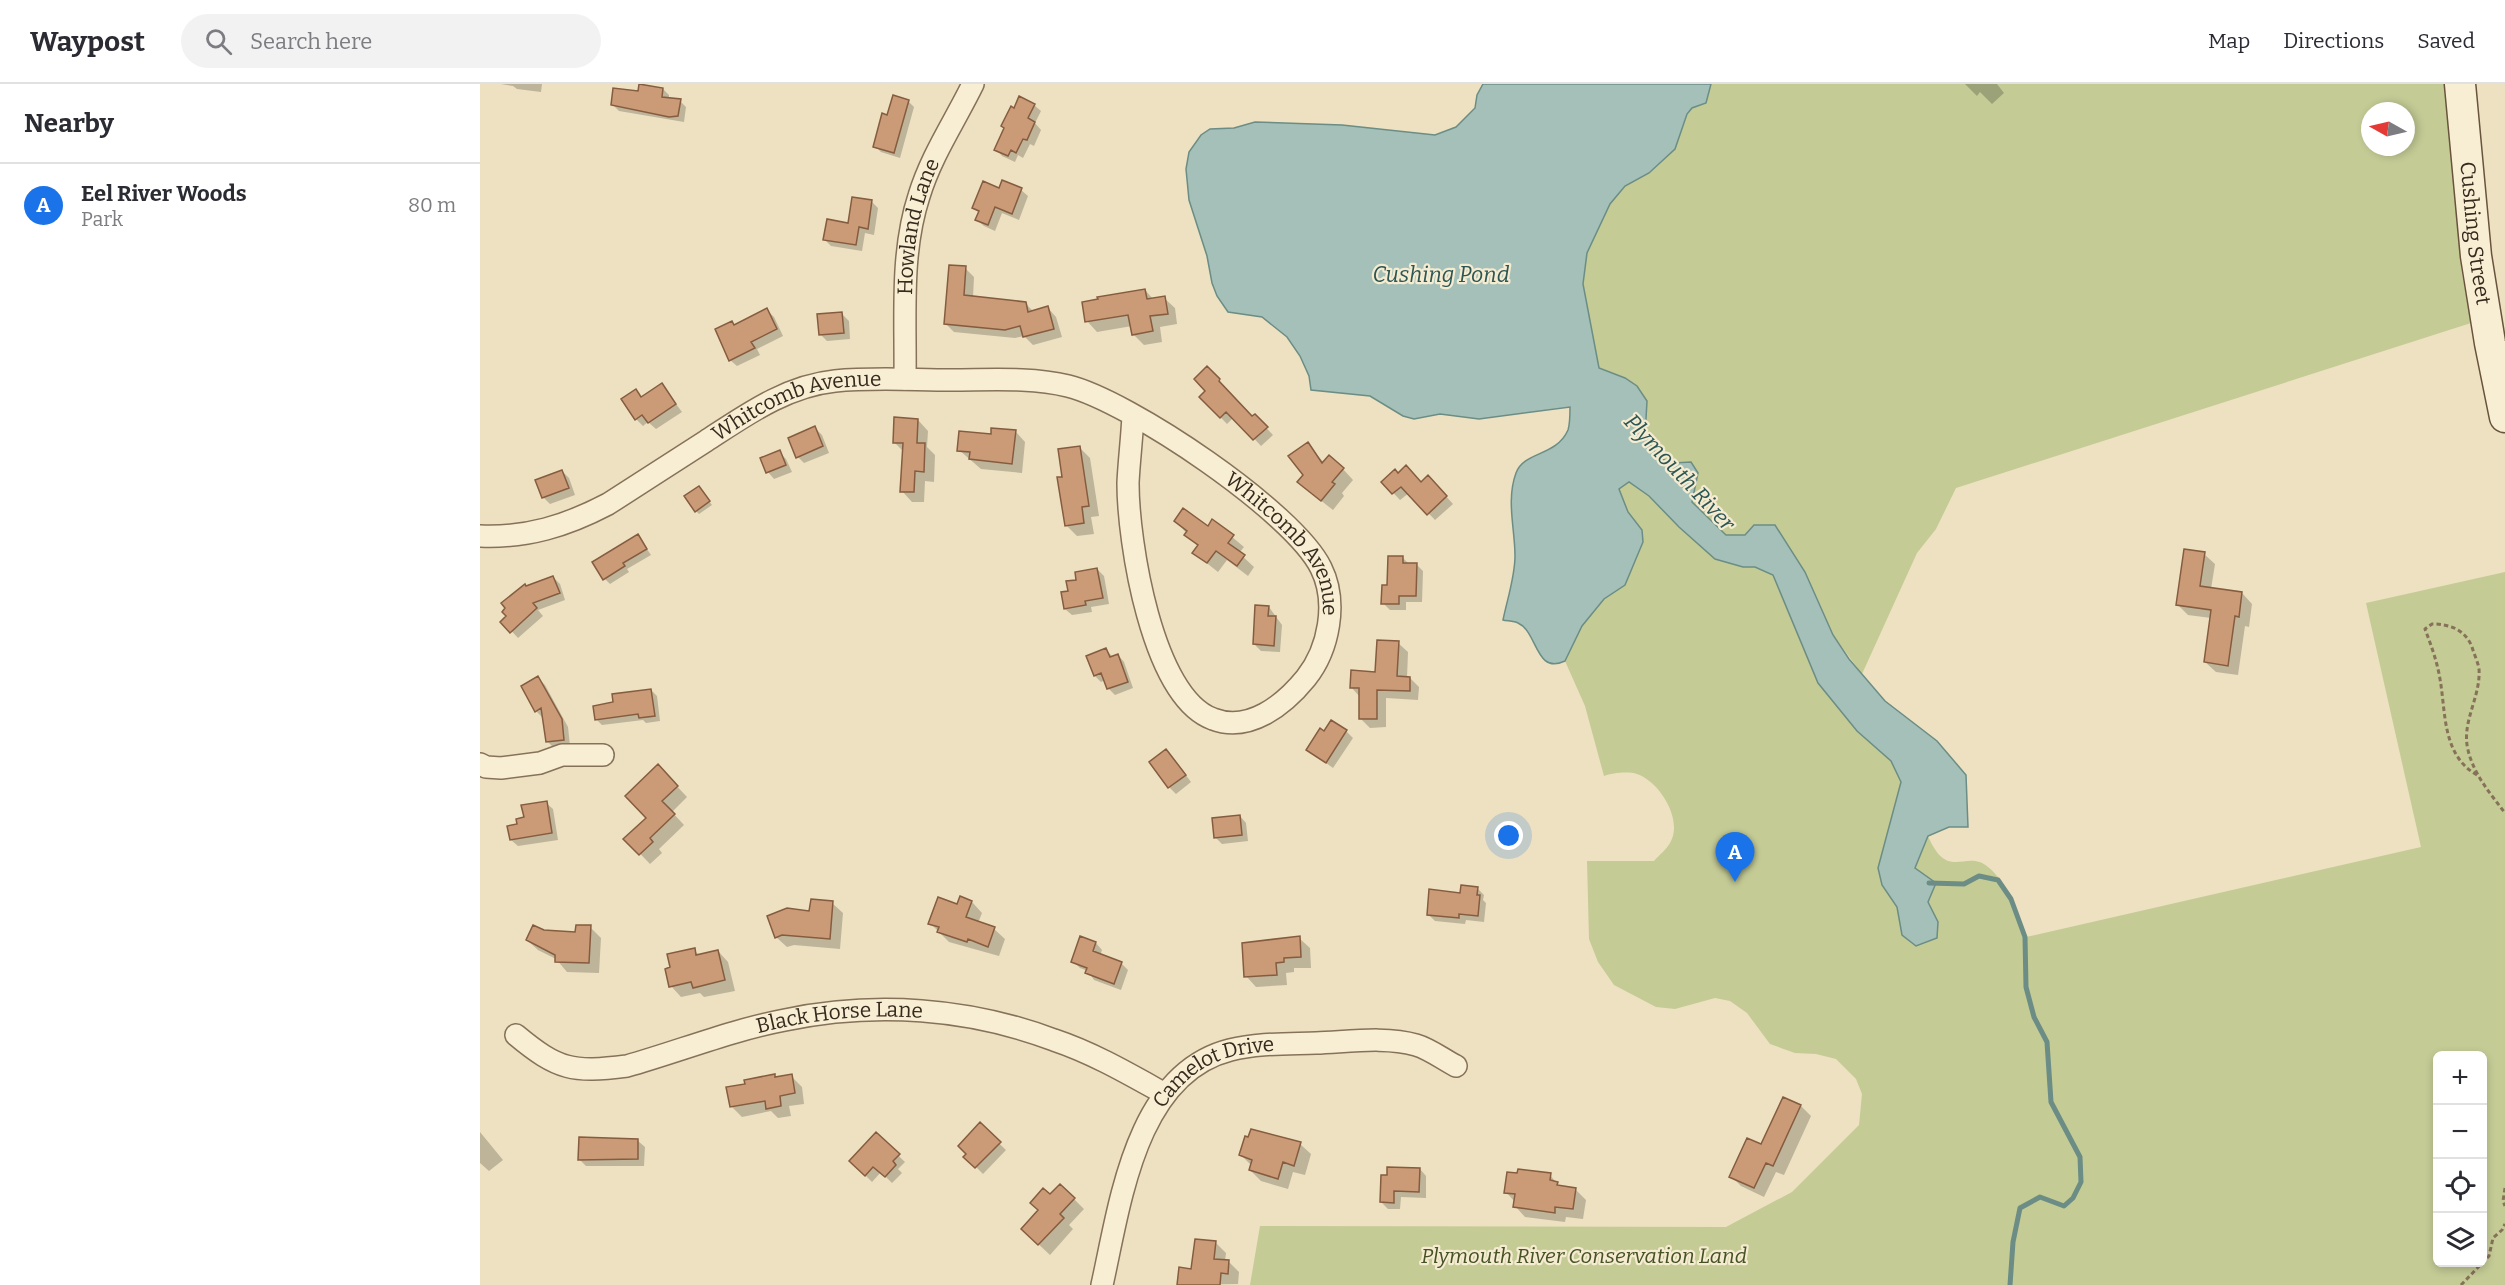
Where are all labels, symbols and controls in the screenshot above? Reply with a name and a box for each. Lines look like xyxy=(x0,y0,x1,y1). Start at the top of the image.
search box xyxy=(181,14,601,68)
text: Waypost xyxy=(30,25,145,58)
icon: search xyxy=(202,25,235,58)
text: Search here xyxy=(250,28,372,55)
text: Map xyxy=(2208,28,2250,54)
text: Directions xyxy=(2283,28,2384,54)
text: Saved xyxy=(2417,28,2475,54)
north arrow xyxy=(2361,102,2415,156)
text: Nearby xyxy=(24,108,114,139)
street label: Howland Lane xyxy=(892,154,945,295)
street label: Cushing Street xyxy=(2454,160,2497,307)
text: Eel River Woods xyxy=(81,180,247,207)
text: A xyxy=(36,193,51,217)
text: 80 m xyxy=(408,193,456,217)
text: Park xyxy=(81,207,123,231)
water label: Cushing Pond xyxy=(1372,261,1510,288)
street label: Whitcomb Avenue xyxy=(707,366,882,447)
water label: Plymouth River xyxy=(1619,408,1741,537)
street label: Whitcomb Avenue xyxy=(1220,466,1343,616)
your location xyxy=(1494,821,1523,850)
pin: A xyxy=(1716,832,1754,882)
street label: Black Horse Lane xyxy=(753,997,924,1039)
street label: Camelot Drive xyxy=(1147,1031,1275,1113)
map controls xyxy=(2433,1051,2487,1267)
button: + xyxy=(2433,1051,2487,1105)
button: − xyxy=(2433,1105,2487,1159)
button: locate xyxy=(2433,1159,2487,1213)
button: layers xyxy=(2433,1213,2487,1267)
park label: Plymouth River Conservation Land xyxy=(1421,1243,1747,1269)

